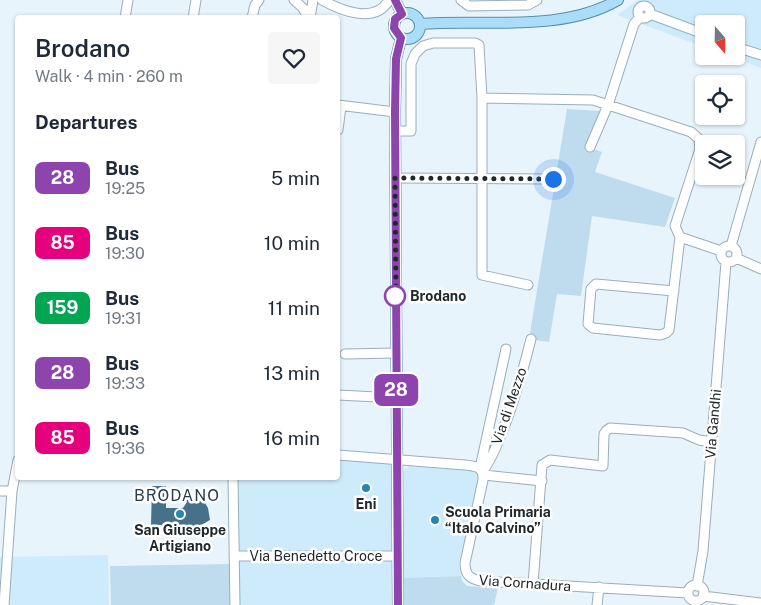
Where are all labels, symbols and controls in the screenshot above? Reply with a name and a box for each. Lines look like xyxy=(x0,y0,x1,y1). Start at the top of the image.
north arrow xyxy=(695,15,745,65)
map controls xyxy=(695,15,745,185)
button: heart xyxy=(268,32,320,84)
text: Brodano xyxy=(35,34,130,62)
text: Walk · 4 min · 260 m xyxy=(35,67,183,86)
button: locate xyxy=(695,75,745,125)
text: Departures xyxy=(35,111,138,133)
button: layers xyxy=(695,135,745,185)
text: Bus xyxy=(105,157,139,179)
text: 28 xyxy=(51,167,74,188)
text: 5 min xyxy=(271,167,320,189)
your location xyxy=(541,167,566,192)
text: 19:25 xyxy=(105,179,145,198)
text: Bus xyxy=(105,222,139,244)
text: 85 xyxy=(50,232,75,253)
text: 10 min xyxy=(264,232,320,254)
text: 19:30 xyxy=(105,244,145,263)
marker: Brodano xyxy=(384,285,406,307)
text: Bus xyxy=(105,287,139,309)
place label: Brodano xyxy=(410,288,466,304)
text: 159 xyxy=(47,297,78,318)
text: 11 min xyxy=(268,297,320,319)
text: 19:31 xyxy=(105,309,142,328)
text: Bus xyxy=(105,352,139,374)
text: 28 xyxy=(51,362,74,383)
text: 13 min xyxy=(263,362,320,384)
street label: Via di Mezzo xyxy=(488,365,530,447)
text: 19:33 xyxy=(105,374,145,393)
line badge: 28 xyxy=(374,374,418,406)
text: 28 xyxy=(384,379,408,400)
street label: Via Gandhi xyxy=(702,388,724,460)
text: Bus xyxy=(105,417,139,439)
text: 85 xyxy=(50,427,75,448)
text: 16 min xyxy=(264,427,320,449)
text: 19:36 xyxy=(105,439,145,458)
marker: Eni xyxy=(360,482,372,494)
district label: BRODANO xyxy=(134,486,220,505)
place label: Eni xyxy=(356,496,376,512)
place label: Scuola Primaria “Italo Calvino” xyxy=(445,504,551,536)
marker: San Giuseppe Artigiano xyxy=(174,508,186,520)
marker: Scuola Primaria “Italo Calvino” xyxy=(429,514,441,526)
place label: San Giuseppe Artigiano xyxy=(134,522,226,554)
street label: Via Benedetto Croce xyxy=(249,548,383,564)
street label: Via Cornadura xyxy=(478,572,572,594)

